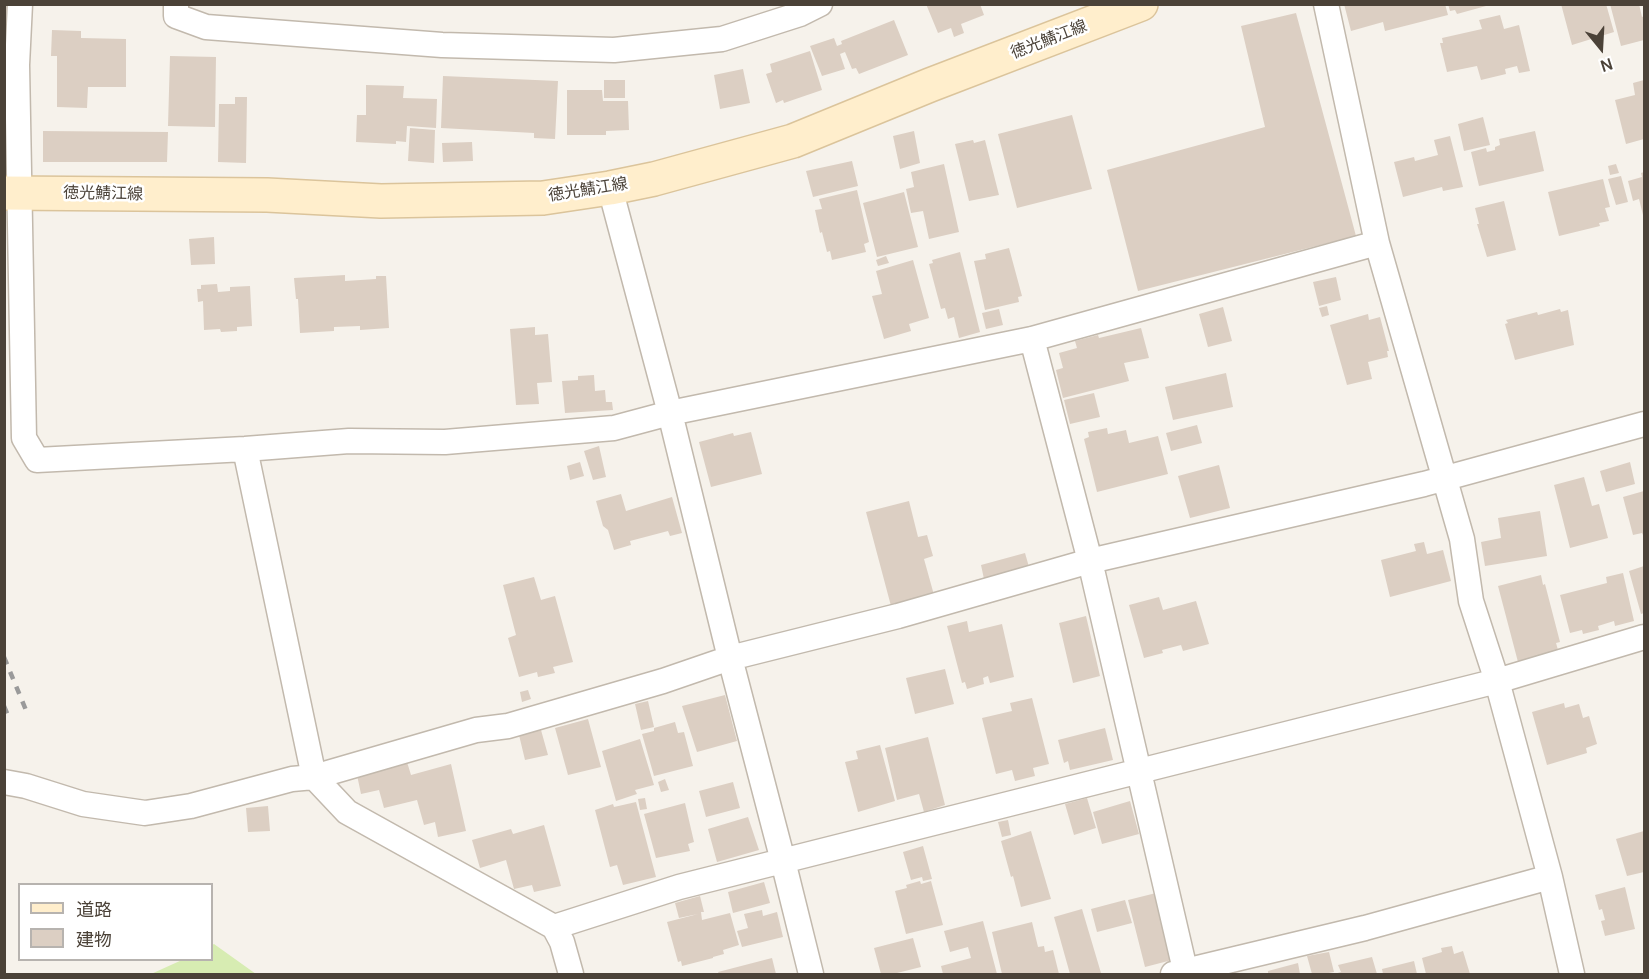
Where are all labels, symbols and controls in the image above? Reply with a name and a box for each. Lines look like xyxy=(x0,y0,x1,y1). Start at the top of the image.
street label: 徳光鯖江線 xyxy=(1008,17,1090,63)
north arrow xyxy=(1571,18,1631,78)
text: N xyxy=(1598,53,1615,77)
street label: 徳光鯖江線 xyxy=(547,174,629,206)
street label: 徳光鯖江線 xyxy=(63,184,143,204)
legend xyxy=(18,883,213,961)
text: 道路 xyxy=(76,897,112,921)
text: 建物 xyxy=(76,927,112,951)

